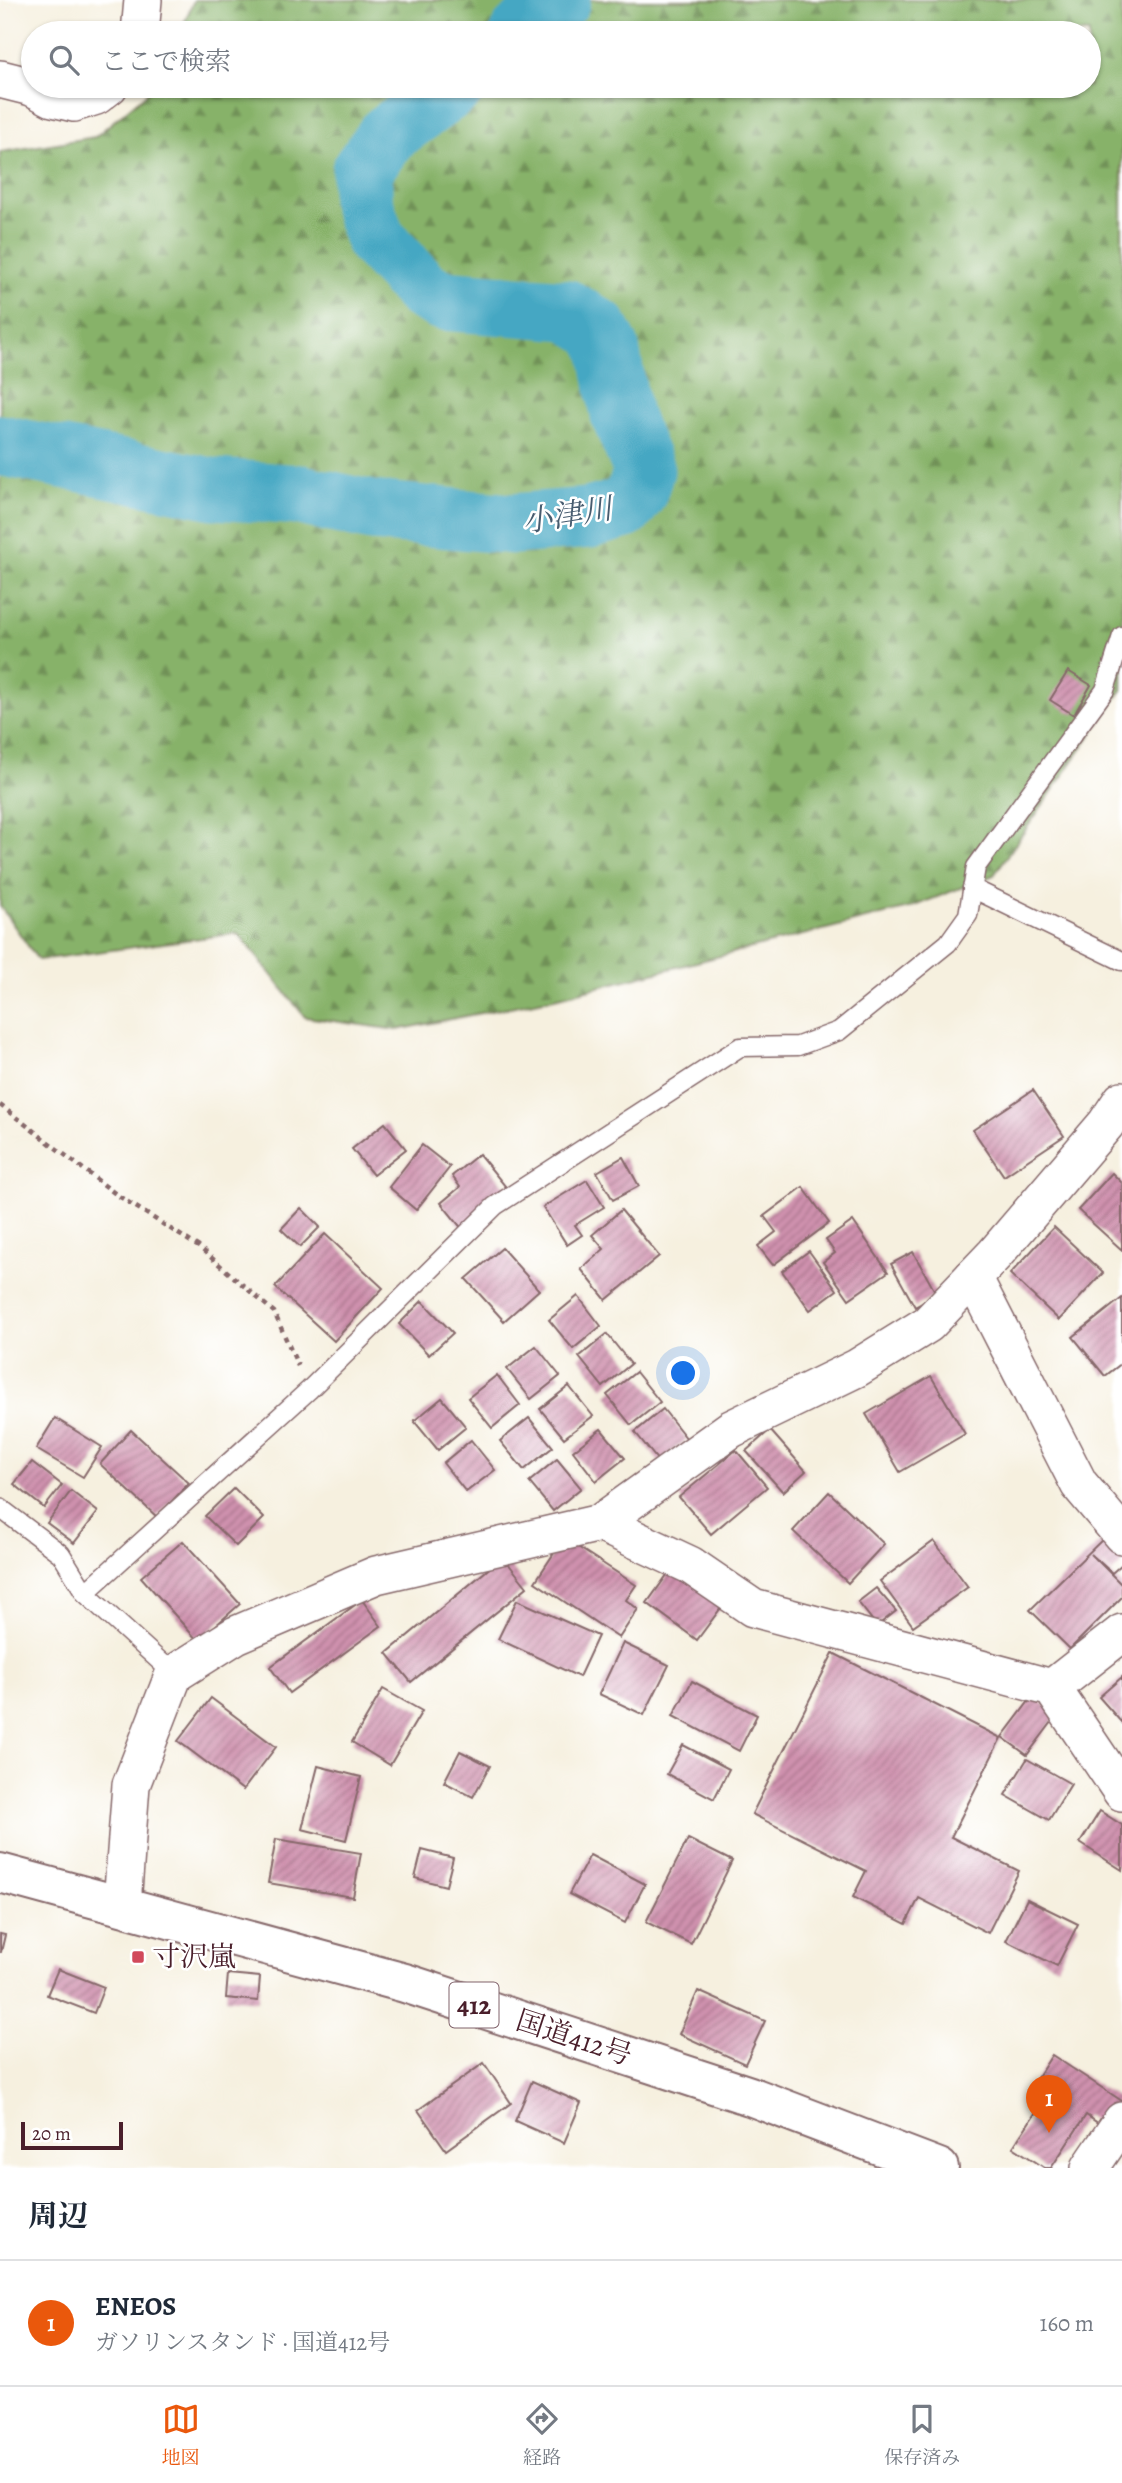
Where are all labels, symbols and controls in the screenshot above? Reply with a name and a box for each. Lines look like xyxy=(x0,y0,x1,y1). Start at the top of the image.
search box xyxy=(21,21,1101,98)
icon: search xyxy=(45,41,83,79)
text: ここで検索 xyxy=(101,44,231,79)
water label: 小津川 xyxy=(519,488,618,542)
your location xyxy=(666,1356,700,1390)
place label: 寸沢嵐 xyxy=(152,1938,236,1976)
marker: 寸沢嵐 xyxy=(130,1949,146,1965)
road number: 412 xyxy=(449,1982,498,2028)
street label: 国道412号 xyxy=(511,2001,637,2075)
pin: 1 xyxy=(1026,2075,1072,2133)
scale bar xyxy=(21,2119,122,2151)
text: 20 m xyxy=(32,2121,71,2147)
text: 周辺 xyxy=(28,2196,88,2236)
text: ENEOS xyxy=(95,2289,176,2324)
text: 1 xyxy=(47,2308,55,2339)
text: 160 m xyxy=(1040,2308,1094,2339)
text: ガソリンスタンド · 国道412号 xyxy=(95,2327,390,2358)
tab: 地図 xyxy=(162,2400,200,2471)
tab: 経路 xyxy=(523,2400,561,2471)
tab: 保存済み xyxy=(884,2400,960,2471)

